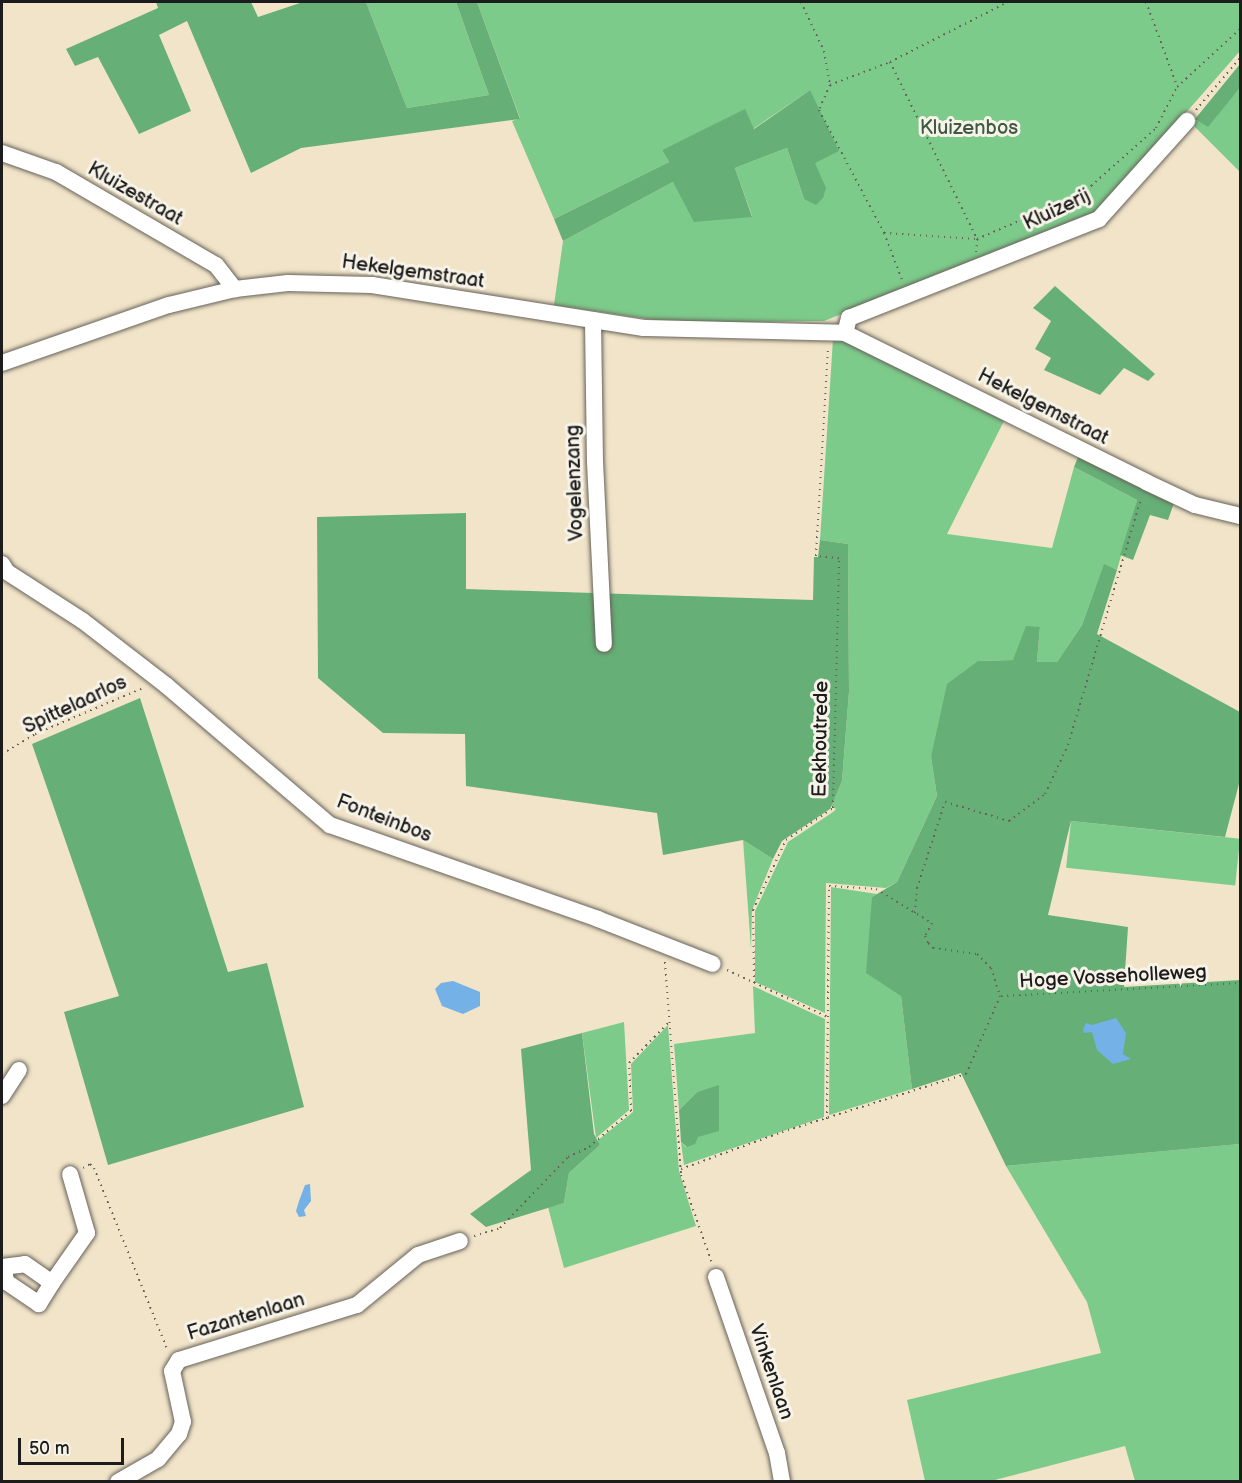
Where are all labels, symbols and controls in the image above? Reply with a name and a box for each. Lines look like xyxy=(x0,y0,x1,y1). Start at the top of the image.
park label: Kluizenbos xyxy=(920,116,1018,140)
street label: Kluizestraat xyxy=(83,157,187,231)
street label: Kluizerij xyxy=(1020,184,1094,236)
street label: Hekelgemstraat xyxy=(340,250,486,294)
street label: Hekelgemstraat xyxy=(974,364,1112,450)
street label: Vogelenzang xyxy=(561,424,589,542)
street label: Spittelaarlos xyxy=(19,671,131,739)
street label: Eekhoutrede xyxy=(808,681,834,797)
street label: Fonteinbos xyxy=(333,790,435,848)
street label: Hoge Vosseholleweg xyxy=(1018,960,1208,994)
street label: Fazantenlaan xyxy=(184,1288,308,1346)
street label: Vinkenlaan xyxy=(744,1321,798,1423)
scale bar xyxy=(21,1426,128,1464)
text: 50 m xyxy=(29,1438,70,1459)

